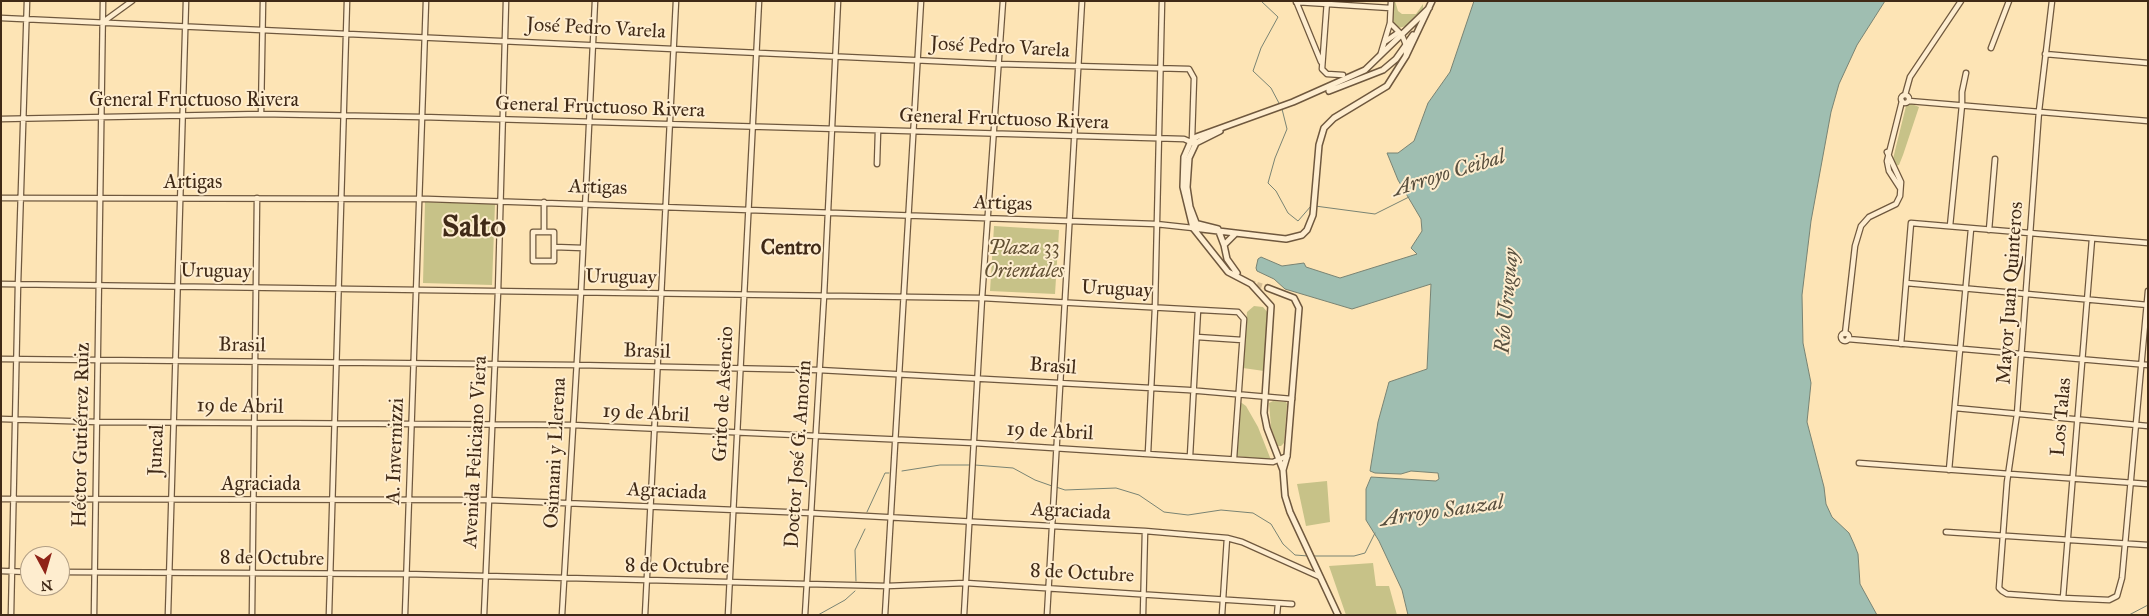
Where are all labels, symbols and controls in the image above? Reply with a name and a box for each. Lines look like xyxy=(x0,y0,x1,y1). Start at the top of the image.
street label: José Pedro Varela xyxy=(526,13,666,45)
street label: José Pedro Varela xyxy=(930,32,1070,64)
street label: General Fructuoso Rivera xyxy=(89,89,299,113)
street label: General Fructuoso Rivera xyxy=(495,92,705,124)
street label: General Fructuoso Rivera xyxy=(899,104,1109,136)
water label: Arroyo Ceibal xyxy=(1390,145,1508,203)
street label: Artigas xyxy=(164,171,222,195)
street label: Artigas xyxy=(568,175,628,201)
street label: Artigas xyxy=(973,191,1033,217)
street label: Mayor Juan Quinteros xyxy=(1993,201,2029,385)
district label: Salto xyxy=(442,211,506,247)
district label: Centro xyxy=(761,236,821,262)
park label: Plaza 33 Orientales xyxy=(984,237,1064,284)
water label: Río Uruguay xyxy=(1491,247,1525,355)
street label: Uruguay xyxy=(180,259,252,285)
street label: Uruguay xyxy=(585,265,657,291)
street label: Uruguay xyxy=(1081,276,1153,304)
street label: Grito de Asencio xyxy=(708,326,740,462)
street label: Brasil xyxy=(218,334,266,358)
street label: Brasil xyxy=(623,339,671,365)
street label: Héctor Gutiérrez Ruiz xyxy=(68,342,96,528)
street label: Brasil xyxy=(1029,353,1077,381)
street label: Avenida Feliciano Viera xyxy=(459,355,493,549)
street label: Doctor José G. Amorín xyxy=(780,359,818,549)
street label: Osimani y Llerena xyxy=(540,377,572,529)
street label: Los Talas xyxy=(2047,377,2077,457)
street label: 19 de Abril xyxy=(196,394,284,420)
street label: A. Invernizzi xyxy=(382,397,410,505)
street label: 19 de Abril xyxy=(602,400,690,428)
street label: 19 de Abril xyxy=(1006,418,1094,446)
street label: Juncal xyxy=(144,424,170,476)
street label: Agraciada xyxy=(221,473,301,497)
street label: Agraciada xyxy=(627,478,707,506)
water label: Arroyo Sauzal xyxy=(1379,491,1505,533)
street label: Agraciada xyxy=(1031,498,1111,526)
north arrow xyxy=(20,546,70,596)
street label: 8 de Octubre xyxy=(220,546,324,572)
street label: 8 de Octubre xyxy=(625,554,729,580)
street label: 8 de Octubre xyxy=(1029,559,1135,589)
text: N xyxy=(40,576,53,594)

